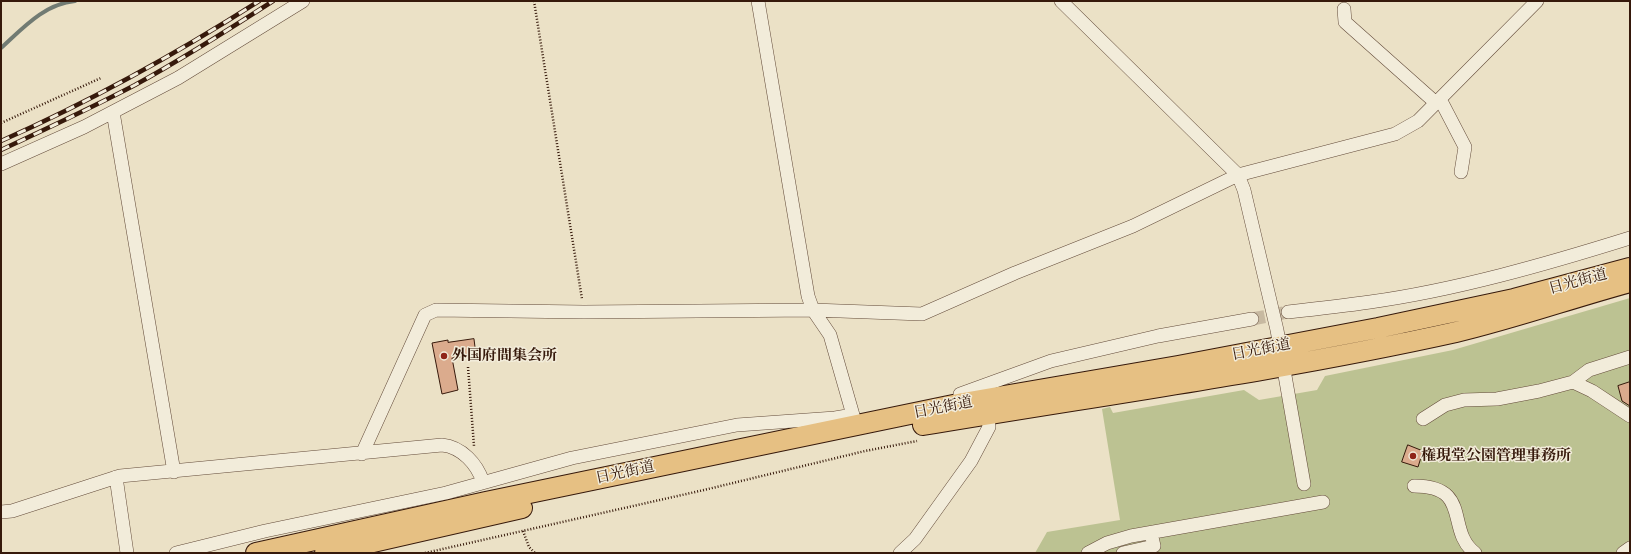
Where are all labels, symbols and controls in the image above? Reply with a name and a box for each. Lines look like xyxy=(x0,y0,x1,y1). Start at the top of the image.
street label: 日光街道 xyxy=(1547,266,1609,298)
street label: 日光街道 xyxy=(1230,335,1292,365)
place label: 外国府間集会所 xyxy=(452,347,557,365)
marker: 外国府間集会所 xyxy=(439,351,449,361)
street label: 日光街道 xyxy=(912,393,974,423)
place label: 権現堂公園管理事務所 xyxy=(1421,447,1571,465)
marker: 権現堂公園管理事務所 xyxy=(1408,451,1418,461)
street label: 日光街道 xyxy=(594,458,656,488)

